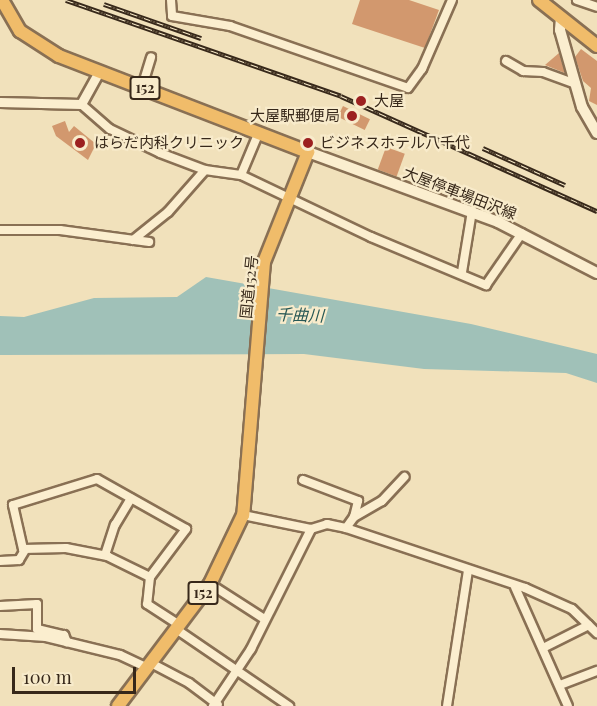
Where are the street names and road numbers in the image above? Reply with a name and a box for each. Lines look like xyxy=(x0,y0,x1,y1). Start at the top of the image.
road number: 152 xyxy=(128,77,162,99)
street label: 大屋停車場田沢線 xyxy=(401,163,519,223)
street label: 国道152号 xyxy=(237,254,261,320)
road number: 152 xyxy=(186,582,220,604)

